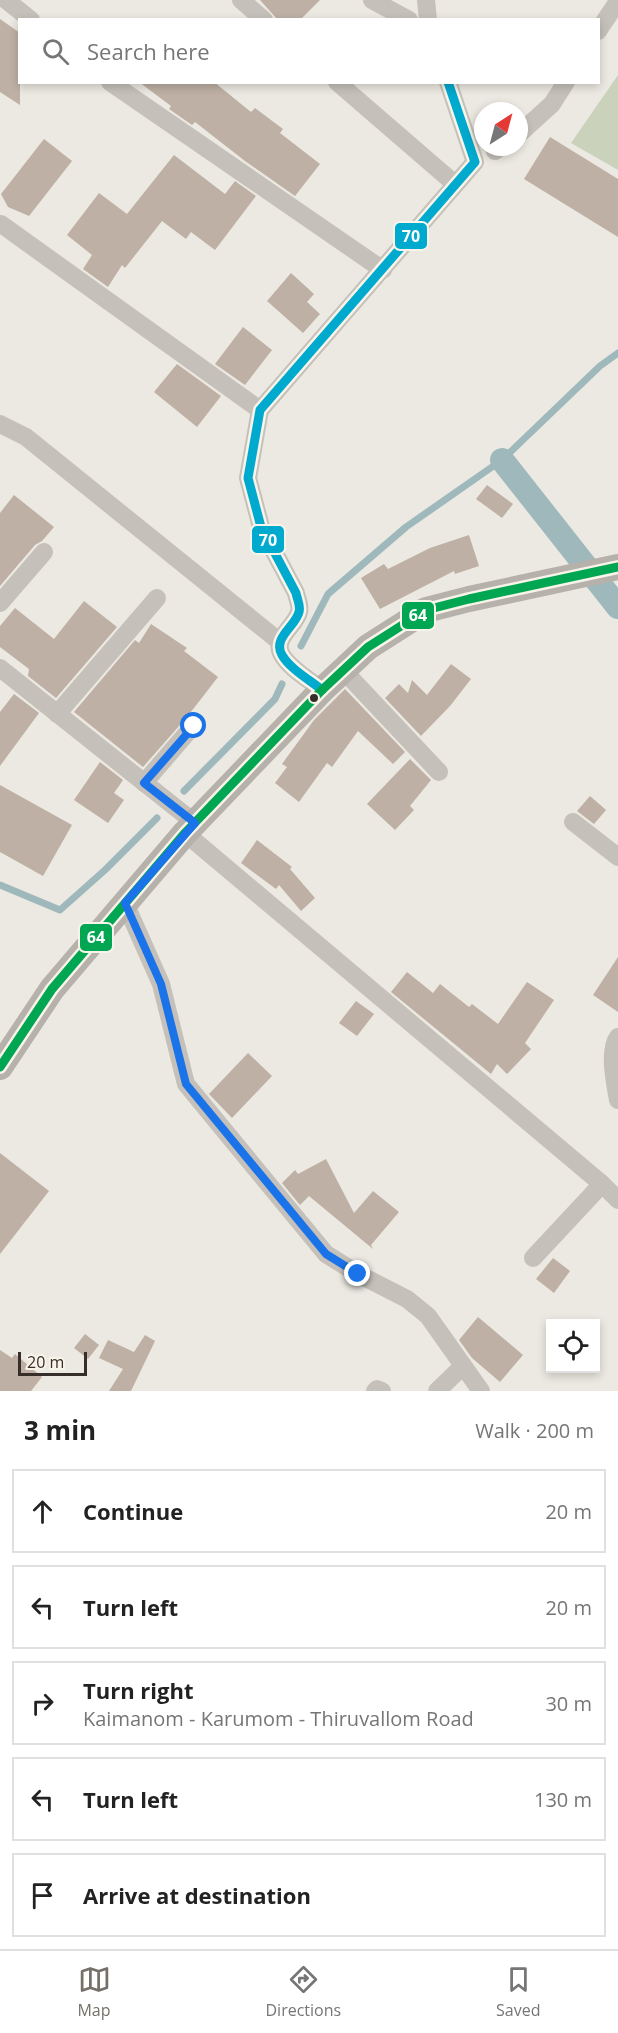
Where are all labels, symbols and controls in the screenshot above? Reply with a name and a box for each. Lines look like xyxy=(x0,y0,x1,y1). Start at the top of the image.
search box xyxy=(18,18,600,84)
icon: search xyxy=(39,35,72,68)
text: Search here xyxy=(87,36,210,66)
north arrow xyxy=(474,102,528,156)
line badge: 70 xyxy=(394,222,428,250)
text: 70 xyxy=(402,225,420,247)
line badge: 70 xyxy=(251,525,285,554)
text: 70 xyxy=(259,529,277,551)
line badge: 64 xyxy=(401,601,435,630)
text: 64 xyxy=(409,604,427,626)
unlabelled marker xyxy=(308,692,320,704)
route start xyxy=(180,712,206,738)
line badge: 64 xyxy=(79,923,113,952)
text: 64 xyxy=(87,926,105,948)
route end xyxy=(344,1260,370,1286)
map controls xyxy=(546,1319,600,1373)
button: locate xyxy=(546,1319,600,1373)
scale bar xyxy=(18,1349,87,1376)
text: 20 m xyxy=(27,1351,64,1373)
text: 3 min xyxy=(24,1412,96,1448)
text: Walk · 200 m xyxy=(475,1417,594,1444)
icon: ahead xyxy=(26,1495,59,1528)
text: Continue xyxy=(83,1496,183,1526)
text: 20 m xyxy=(545,1498,592,1525)
icon: left xyxy=(26,1591,59,1624)
text: Turn left xyxy=(83,1592,178,1622)
text: 20 m xyxy=(545,1594,592,1621)
text: Turn right xyxy=(83,1675,194,1705)
icon: right xyxy=(26,1687,59,1720)
text: 30 m xyxy=(545,1690,592,1717)
text: Kaimanom - Karumom - Thiruvallom Road xyxy=(83,1705,474,1732)
icon: left xyxy=(26,1783,59,1816)
text: Turn left xyxy=(83,1784,178,1814)
text: 130 m xyxy=(534,1786,592,1813)
icon: arrive xyxy=(26,1879,59,1912)
text: Arrive at destination xyxy=(83,1880,311,1910)
tab: Map xyxy=(77,1963,111,2021)
tab: Directions xyxy=(265,1963,341,2021)
tab: Saved xyxy=(496,1963,541,2021)

